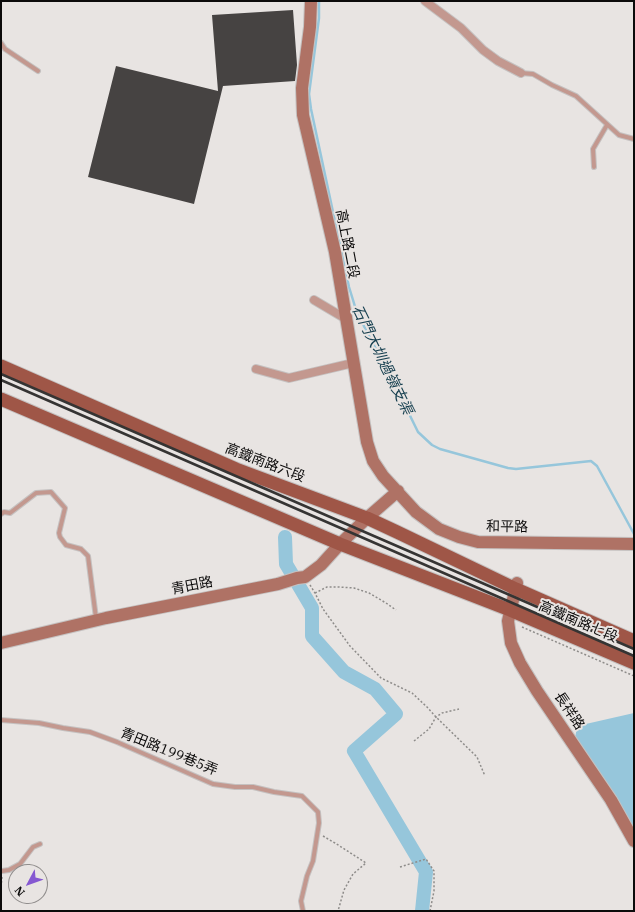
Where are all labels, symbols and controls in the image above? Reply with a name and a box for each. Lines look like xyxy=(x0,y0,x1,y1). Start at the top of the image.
street label: 高上路二段 xyxy=(332,208,362,280)
water label: 石門大圳過嶺支渠 xyxy=(348,302,416,418)
street label: 高鐵南路六段 xyxy=(223,440,307,486)
street label: 和平路 xyxy=(486,518,528,536)
street label: 青田路 xyxy=(170,574,214,598)
street label: 高鐵南路七段 xyxy=(536,598,620,646)
street label: 長祥路 xyxy=(550,689,588,733)
street label: 青田路199巷5弄 xyxy=(118,725,220,779)
north arrow xyxy=(8,864,48,904)
text: N xyxy=(12,883,28,899)

